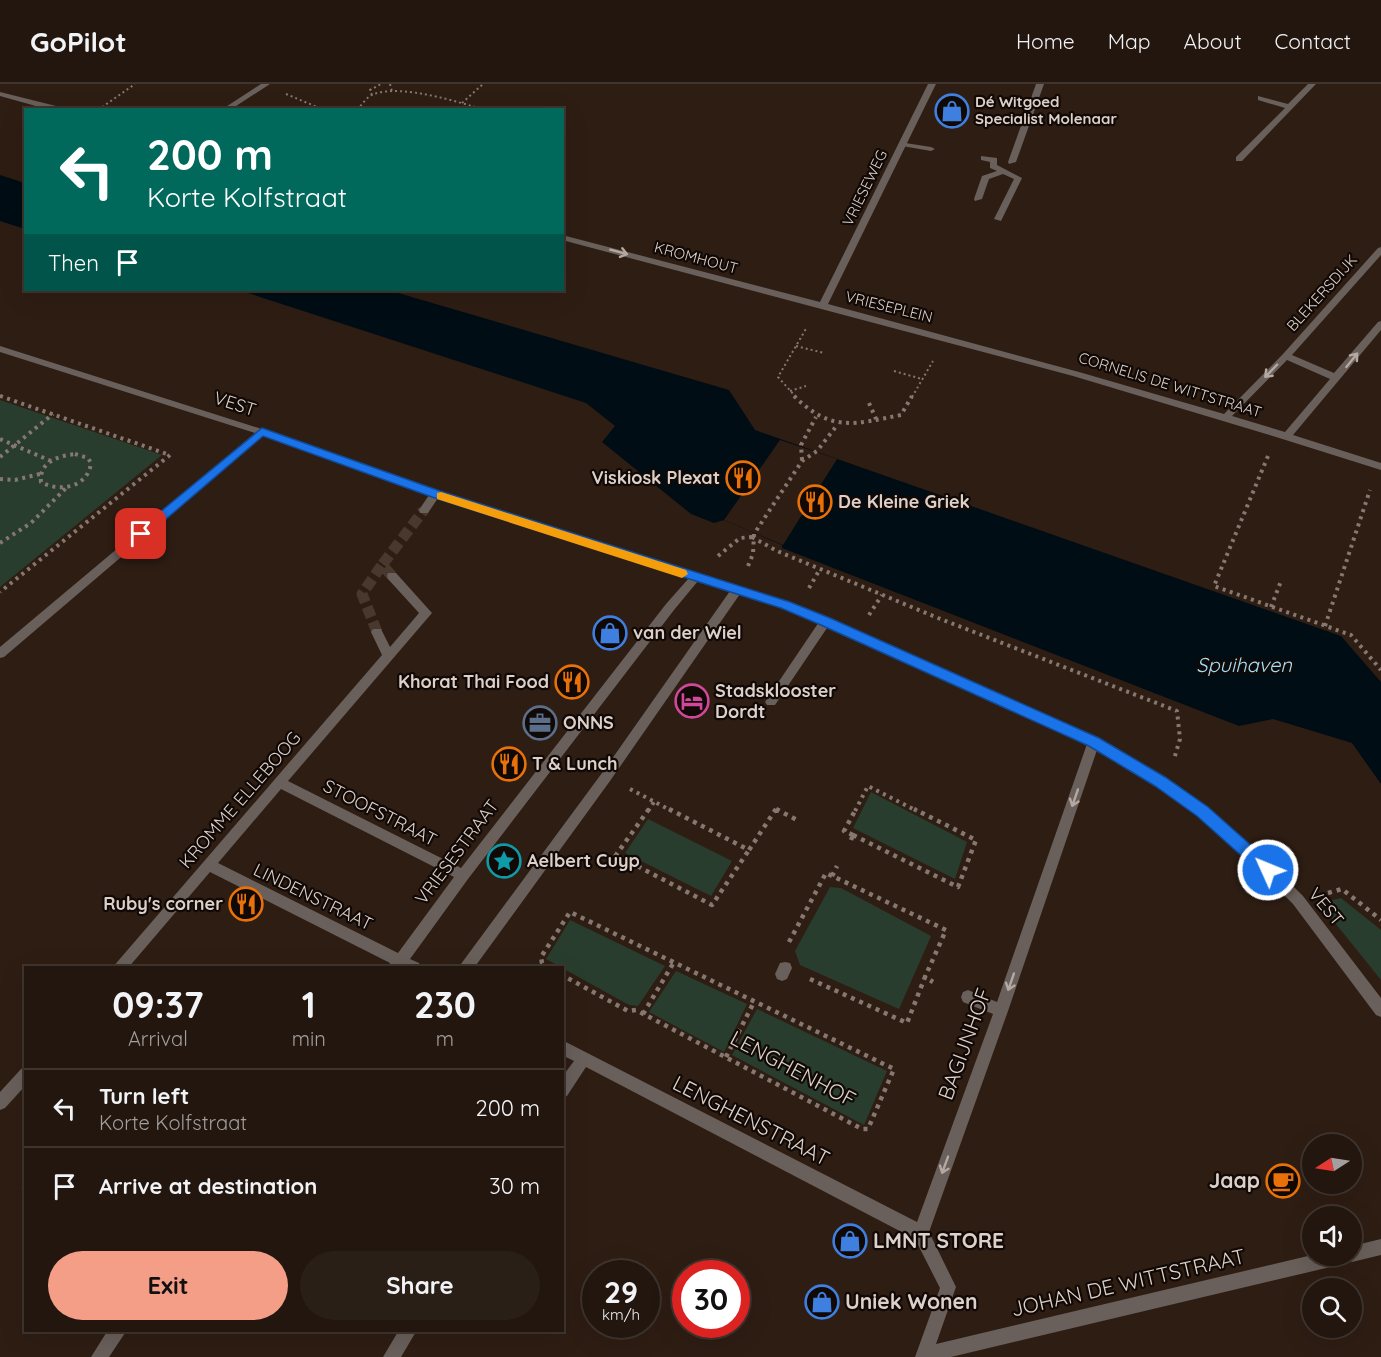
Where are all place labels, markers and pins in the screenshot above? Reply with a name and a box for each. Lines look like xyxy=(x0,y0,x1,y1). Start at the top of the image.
place label: Dé Witgoed Specialist Molenaar xyxy=(975,92,1117,128)
shop icon: Dé Witgoed Specialist Molenaar xyxy=(934,93,970,129)
restaurant icon: Viskiosk Plexat xyxy=(725,460,761,496)
place label: Viskiosk Plexat xyxy=(592,466,720,489)
restaurant icon: De Kleine Griek xyxy=(797,484,833,520)
place label: De Kleine Griek xyxy=(838,490,970,513)
pin xyxy=(115,508,166,559)
shop icon: van der Wiel xyxy=(592,615,628,651)
place label: van der Wiel xyxy=(633,621,742,644)
restaurant icon: Khorat Thai Food xyxy=(554,664,590,700)
place label: Khorat Thai Food xyxy=(398,670,549,693)
place label: Stadsklooster Dordt xyxy=(715,679,836,723)
hotel icon: Stadsklooster Dordt xyxy=(674,683,710,719)
office icon: ONNS xyxy=(522,705,558,741)
place label: ONNS xyxy=(563,711,614,734)
restaurant icon: T & Lunch xyxy=(491,746,527,782)
place label: T & Lunch xyxy=(532,752,617,775)
place icon: Aelbert Cuyp xyxy=(486,843,522,879)
place label: Aelbert Cuyp xyxy=(527,849,640,872)
restaurant icon: Ruby's corner xyxy=(228,886,264,922)
place label: Ruby's corner xyxy=(103,892,223,915)
cafe icon: Jaap xyxy=(1265,1163,1301,1199)
place label: Jaap xyxy=(1209,1167,1260,1193)
shop icon: LMNT STORE xyxy=(832,1223,868,1259)
place label: LMNT STORE xyxy=(873,1227,1004,1253)
shop icon: Uniek Wonen xyxy=(804,1284,840,1320)
place label: Uniek Wonen xyxy=(845,1288,978,1314)

